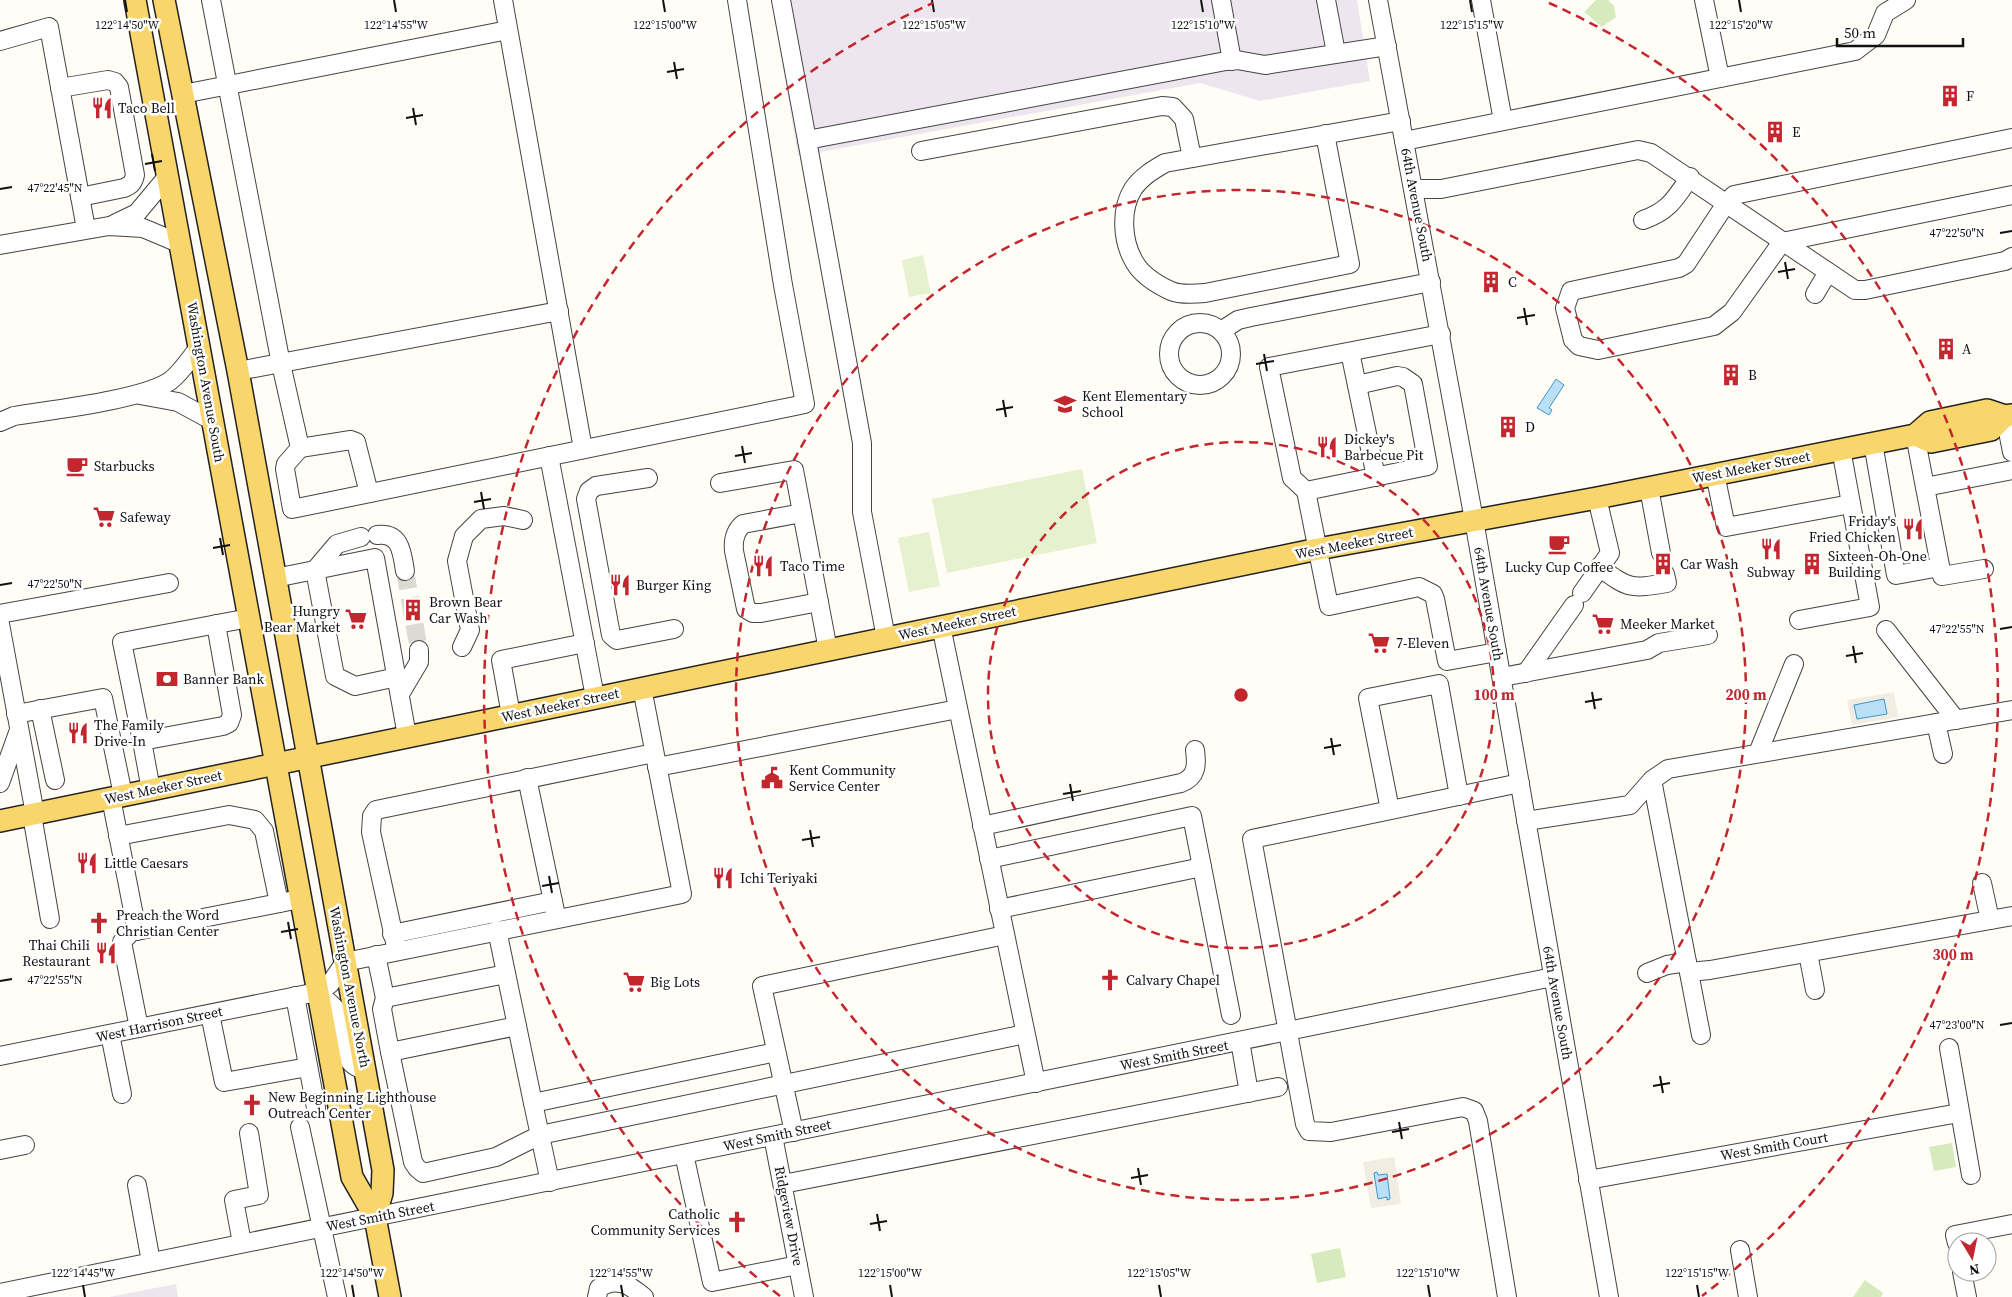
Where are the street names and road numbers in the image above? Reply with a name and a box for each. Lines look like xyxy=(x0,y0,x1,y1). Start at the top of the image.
street label: 64th Avenue South xyxy=(1396,147,1438,263)
street label: Washington Avenue South xyxy=(182,300,230,464)
street label: West Meeker Street xyxy=(1690,446,1812,488)
street label: West Meeker Street xyxy=(1293,522,1415,564)
street label: 64th Avenue South xyxy=(1469,545,1509,663)
street label: West Meeker Street xyxy=(896,601,1018,645)
street label: West Meeker Street xyxy=(499,683,621,727)
street label: West Meeker Street xyxy=(102,765,224,809)
street label: Washington Avenue North xyxy=(325,905,375,1069)
street label: 64th Avenue South xyxy=(1538,944,1578,1062)
street label: West Harrison Street xyxy=(94,1001,225,1047)
street label: West Smith Street xyxy=(1118,1035,1230,1075)
street label: West Smith Street xyxy=(721,1114,833,1156)
street label: West Smith Court xyxy=(1719,1127,1830,1165)
street label: Ridgeview Drive xyxy=(770,1164,808,1268)
street label: West Smith Street xyxy=(324,1196,436,1236)

